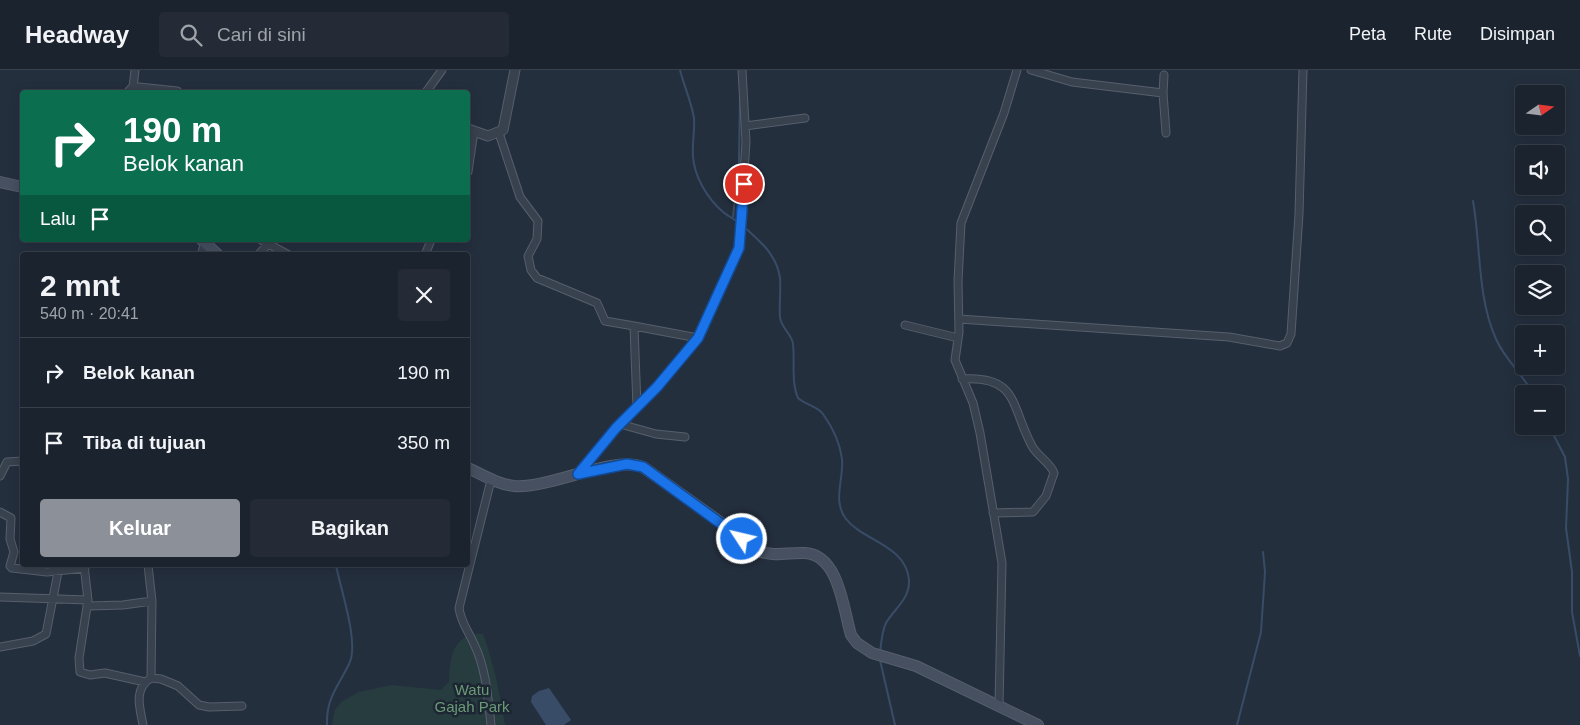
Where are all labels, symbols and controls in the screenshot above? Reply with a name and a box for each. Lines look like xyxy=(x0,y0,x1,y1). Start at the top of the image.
search box xyxy=(159,12,509,57)
text: Headway xyxy=(25,21,129,48)
icon: search xyxy=(177,21,205,49)
text: Cari di sini xyxy=(217,24,306,45)
text: Peta xyxy=(1349,24,1386,44)
text: Rute xyxy=(1414,24,1452,44)
text: Disimpan xyxy=(1480,24,1555,44)
north arrow xyxy=(1515,85,1565,135)
map controls xyxy=(1515,85,1565,435)
icon: right xyxy=(40,110,105,175)
text: 190 m xyxy=(123,110,222,149)
button: sound xyxy=(1515,145,1565,195)
text: Belok kanan xyxy=(123,151,244,176)
pin xyxy=(723,163,765,205)
icon: arrive xyxy=(730,170,758,198)
icon: arrive xyxy=(86,205,114,233)
button: search xyxy=(1515,205,1565,255)
text: Lalu xyxy=(40,208,76,229)
button: layers xyxy=(1515,265,1565,315)
text: 2 mnt xyxy=(40,269,120,302)
button: close xyxy=(398,269,450,321)
text: 540 m · 20:41 xyxy=(40,305,139,322)
button: + xyxy=(1515,325,1565,375)
icon: right xyxy=(40,359,68,387)
text: Belok kanan xyxy=(83,362,195,383)
text: 190 m xyxy=(397,362,450,383)
button: − xyxy=(1515,385,1565,435)
icon: arrive xyxy=(40,429,68,457)
text: Tiba di tujuan xyxy=(83,432,206,453)
text: 350 m xyxy=(397,432,450,453)
button: Keluar xyxy=(40,499,240,557)
button: Bagikan xyxy=(250,499,450,557)
position arrow xyxy=(715,512,767,564)
park label: Watu Gajah Park xyxy=(434,681,510,715)

